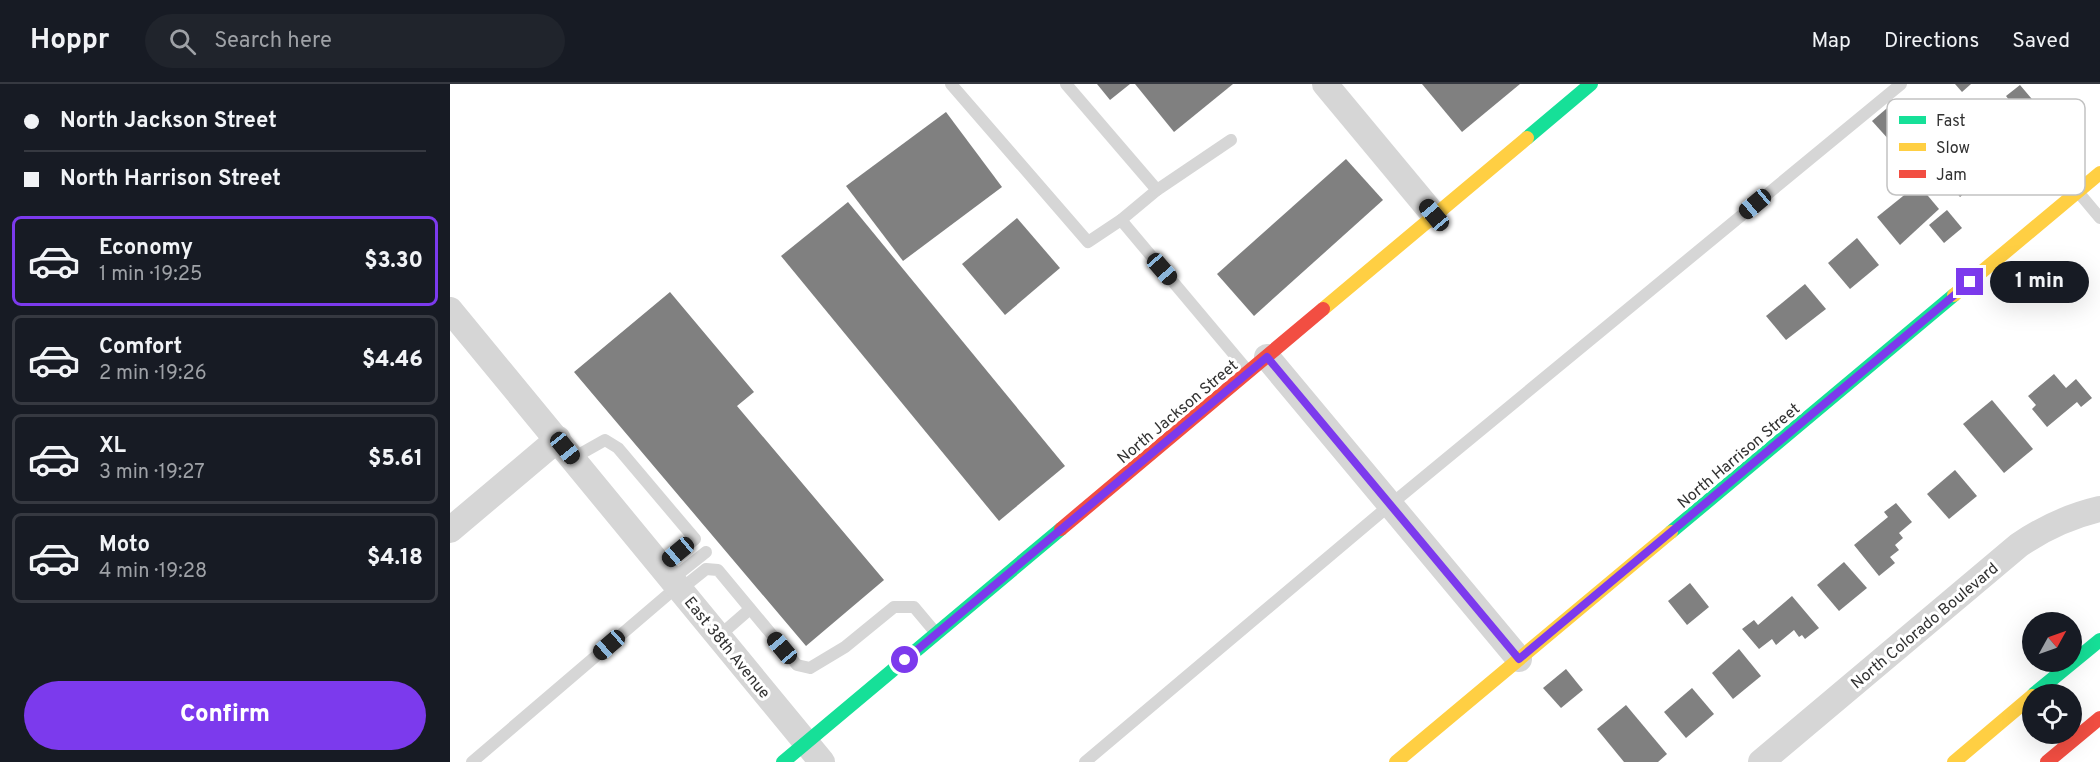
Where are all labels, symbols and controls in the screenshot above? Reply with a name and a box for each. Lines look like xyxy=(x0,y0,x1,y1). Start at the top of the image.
search box xyxy=(145,14,565,68)
text: Hoppr xyxy=(30,23,109,59)
icon: search xyxy=(166,25,199,58)
text: Search here xyxy=(214,28,332,55)
text: Map xyxy=(1811,28,1851,55)
text: Directions xyxy=(1884,28,1979,55)
text: Saved xyxy=(2012,28,2070,55)
legend xyxy=(1887,99,2085,195)
text: North Jackson Street xyxy=(60,108,277,135)
text: Fast xyxy=(1936,112,1966,132)
text: Slow xyxy=(1936,139,1970,159)
text: North Harrison Street xyxy=(60,166,281,193)
text: Jam xyxy=(1936,166,1967,186)
car xyxy=(1735,186,1775,222)
car xyxy=(1416,195,1452,235)
icon: car xyxy=(27,234,81,288)
text: Economy xyxy=(99,235,193,262)
text: $3.30 xyxy=(364,248,423,275)
car xyxy=(1143,250,1181,288)
callout: 1 min xyxy=(1991,261,2090,303)
text: 1 min · 19:25 xyxy=(99,262,202,288)
route end xyxy=(1956,268,1983,295)
text: 1 min xyxy=(2015,269,2064,295)
icon: car xyxy=(27,333,81,387)
text: Comfort xyxy=(99,334,182,361)
text: $4.46 xyxy=(362,347,423,374)
street label: North Jackson Street xyxy=(1114,356,1243,469)
text: 2 min · 19:26 xyxy=(99,361,207,387)
street label: North Harrison Street xyxy=(1674,399,1805,514)
car xyxy=(547,428,583,468)
icon: car xyxy=(27,432,81,486)
text: XL xyxy=(99,433,126,460)
text: $5.61 xyxy=(368,446,423,473)
text: 3 min · 19:27 xyxy=(99,460,205,486)
icon: car xyxy=(27,531,81,585)
text: Moto xyxy=(99,532,150,559)
car xyxy=(658,534,698,570)
text: $4.18 xyxy=(367,545,423,572)
text: 4 min · 19:28 xyxy=(99,559,207,585)
street label: North Colorado Boulevard xyxy=(1848,559,2003,694)
street label: East 38th Avenue xyxy=(679,593,774,703)
north arrow xyxy=(2022,612,2082,672)
map controls xyxy=(2022,612,2082,744)
car xyxy=(590,626,628,664)
car xyxy=(764,628,800,668)
route start xyxy=(891,646,918,673)
button: Confirm xyxy=(24,681,426,750)
button: locate xyxy=(2022,684,2082,744)

